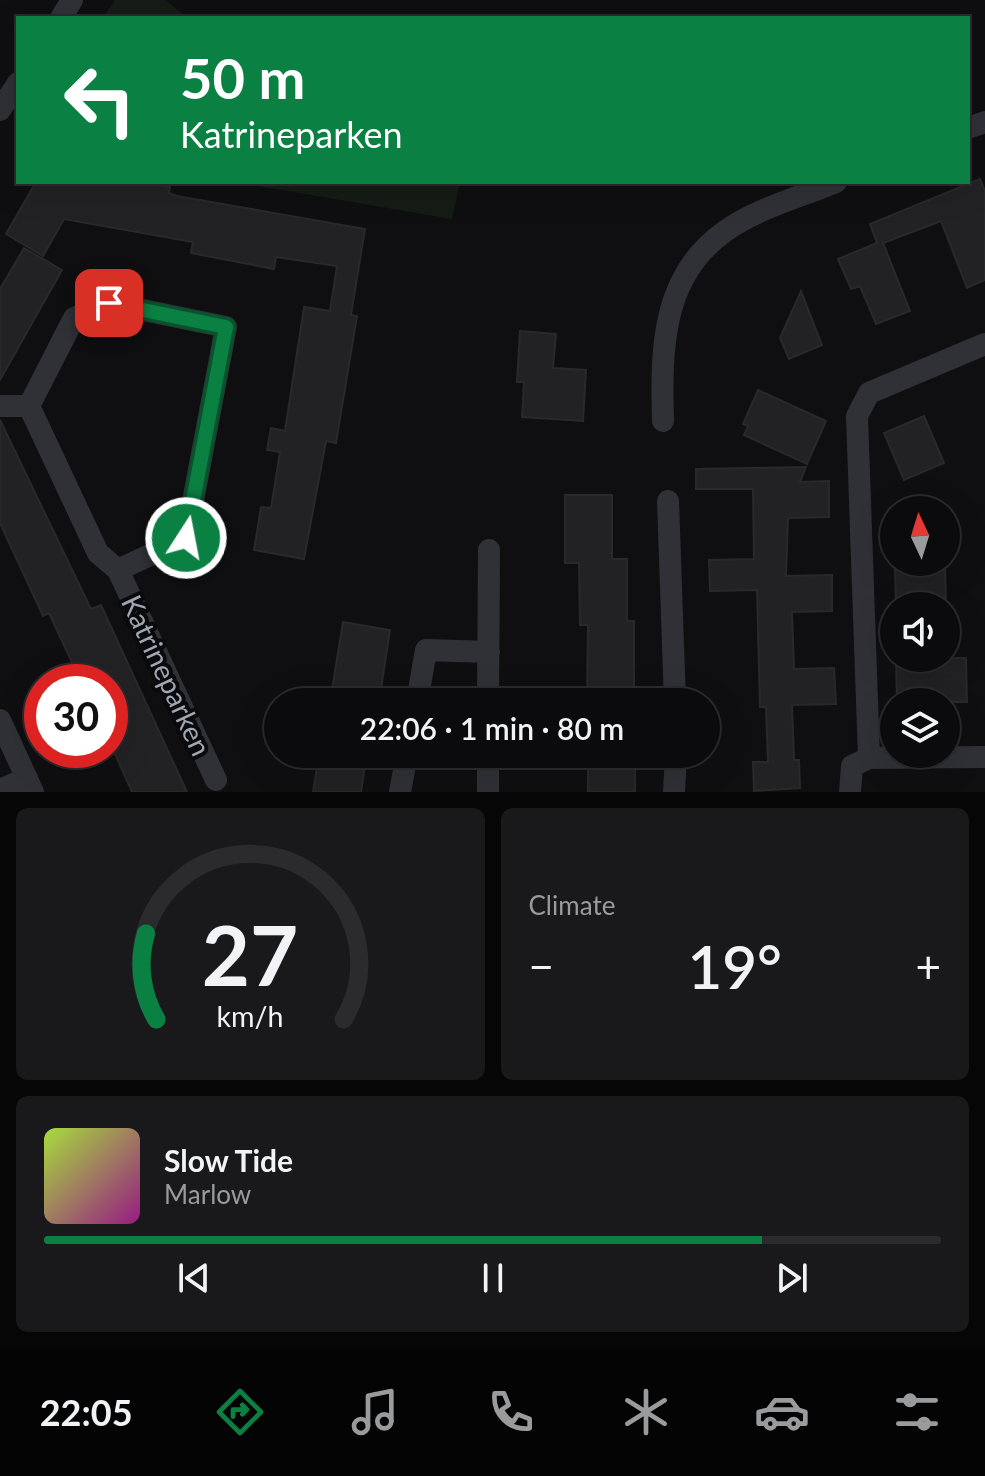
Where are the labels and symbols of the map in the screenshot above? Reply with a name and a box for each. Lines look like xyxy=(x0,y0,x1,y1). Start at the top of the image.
pin xyxy=(75,269,143,337)
position arrow xyxy=(144,496,228,580)
north arrow xyxy=(880,496,960,576)
street label: Katrineparken xyxy=(115,589,219,761)
speed limit sign: 30 xyxy=(24,664,128,768)

